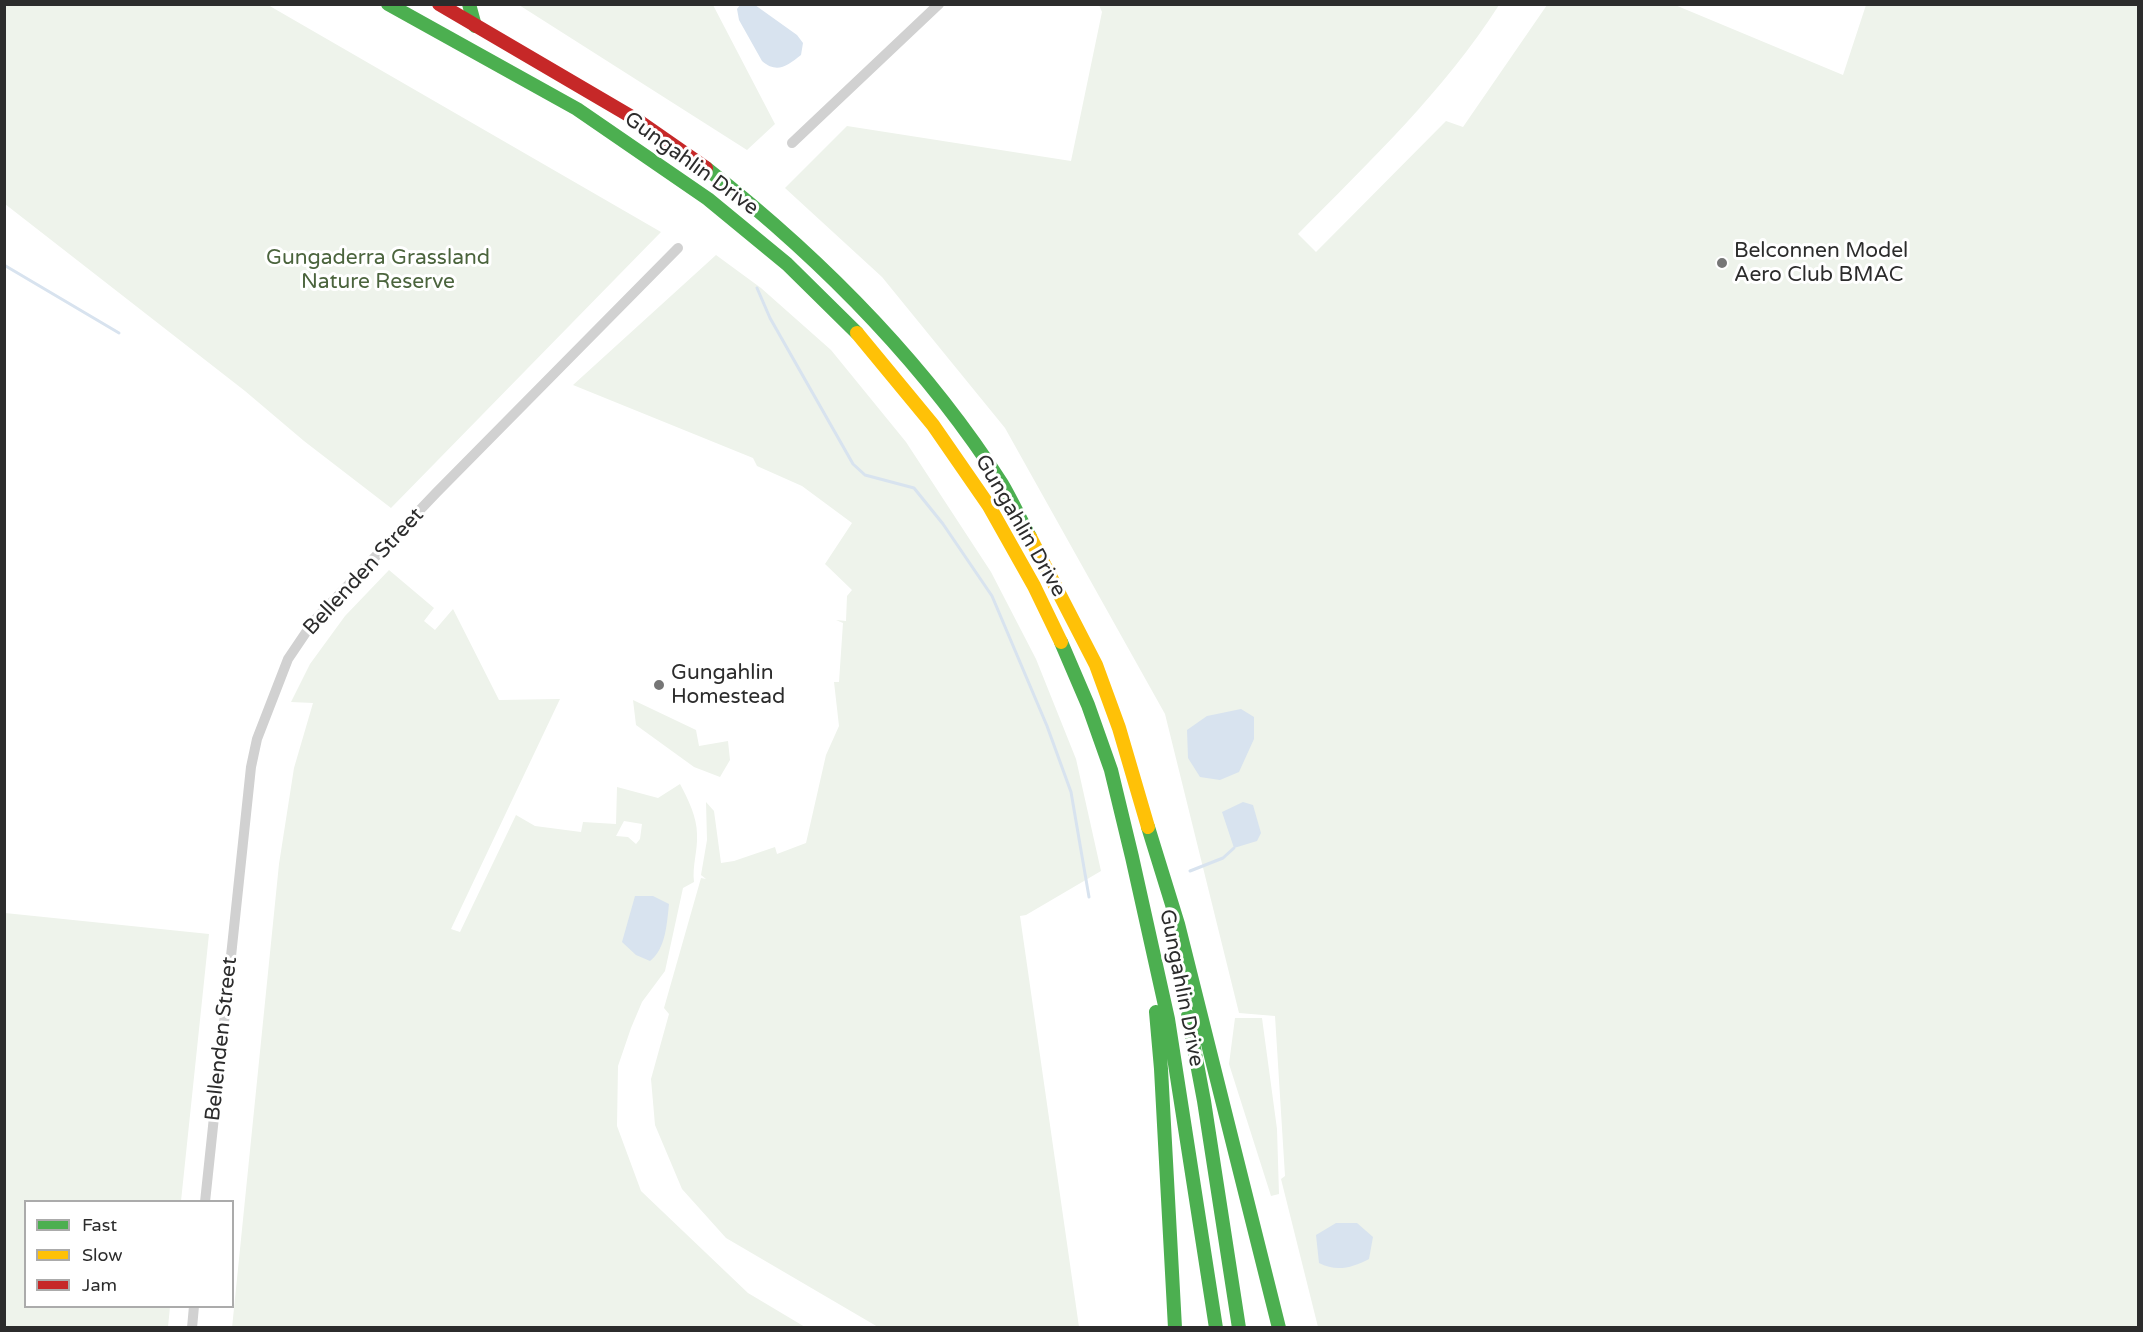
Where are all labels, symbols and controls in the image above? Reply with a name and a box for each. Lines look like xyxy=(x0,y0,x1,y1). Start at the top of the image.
street label: Gungahlin Drive xyxy=(619,107,763,221)
place label: Belconnen Model Aero Club BMAC xyxy=(1734,238,1908,288)
park label: Gungaderra Grassland Nature Reserve xyxy=(266,245,490,295)
marker: Belconnen Model Aero Club BMAC xyxy=(1715,256,1729,270)
street label: Gungahlin Drive xyxy=(969,451,1071,601)
street label: Bellenden Street xyxy=(299,503,429,641)
place label: Gungahlin Homestead xyxy=(671,660,785,710)
marker: Gungahlin Homestead xyxy=(652,678,666,692)
street label: Gungahlin Drive xyxy=(1153,907,1209,1069)
street label: Bellenden Street xyxy=(201,956,243,1122)
legend xyxy=(24,1200,234,1308)
text: Fast xyxy=(82,1214,117,1236)
text: Slow xyxy=(82,1244,123,1266)
text: Jam xyxy=(82,1274,117,1296)

